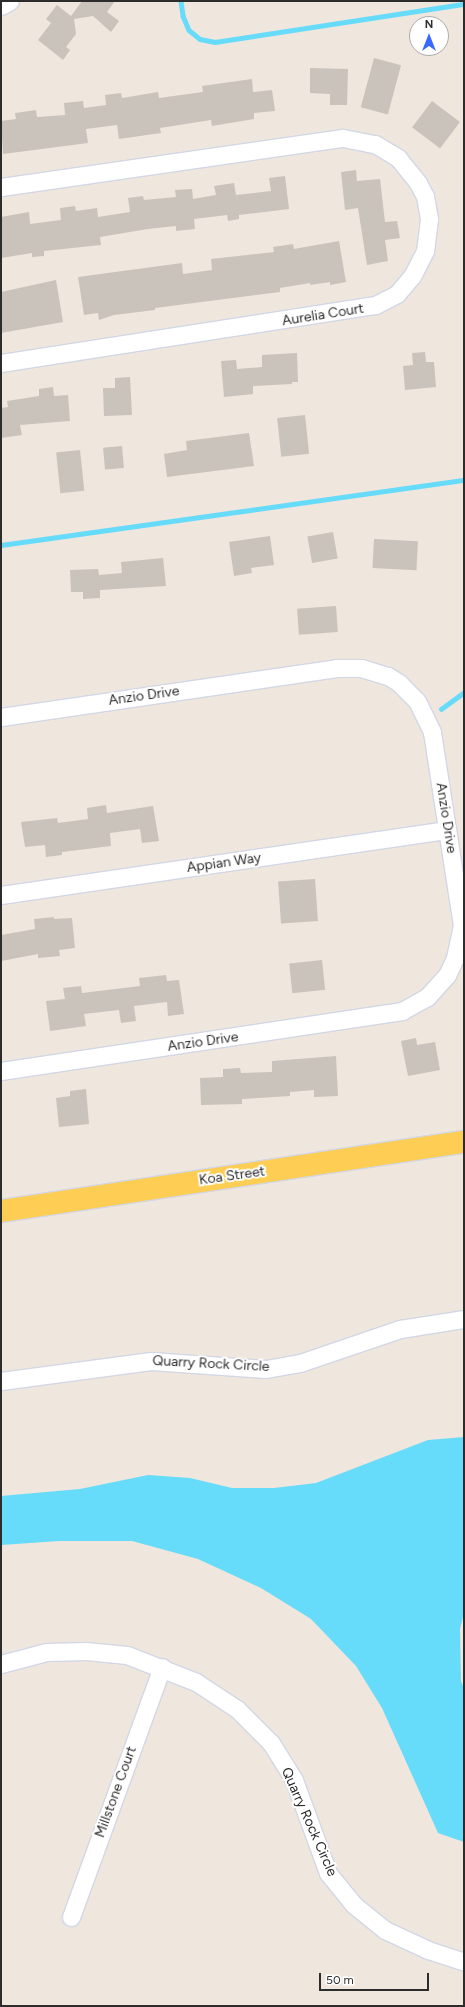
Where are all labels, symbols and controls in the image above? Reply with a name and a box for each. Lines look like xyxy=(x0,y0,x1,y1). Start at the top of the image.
north arrow xyxy=(409,16,449,56)
text: N xyxy=(425,18,433,31)
street label: Aurelia Court xyxy=(281,300,365,330)
street label: Anzio Drive xyxy=(107,683,181,709)
street label: Anzio Drive xyxy=(432,781,460,855)
street label: Appian Way xyxy=(186,849,262,877)
street label: Anzio Drive xyxy=(166,1029,240,1055)
street label: Koa Street xyxy=(198,1163,266,1189)
street label: Quarry Rock Circle xyxy=(152,1353,270,1375)
street label: Millstone Court xyxy=(92,1744,140,1840)
street label: Quarry Rock Circle xyxy=(277,1765,341,1879)
scale bar xyxy=(321,1965,431,1991)
text: 50 m xyxy=(326,1973,354,1987)

